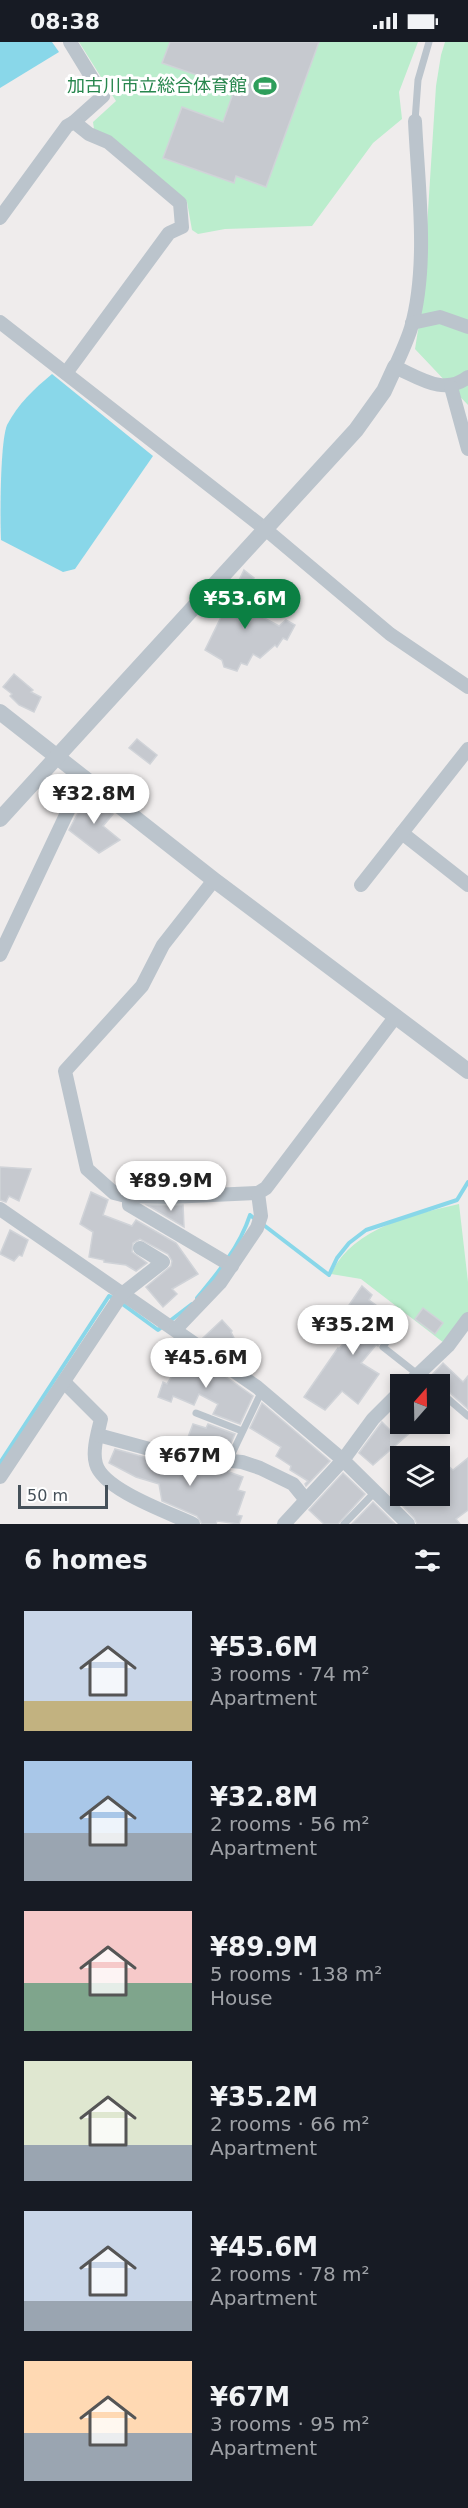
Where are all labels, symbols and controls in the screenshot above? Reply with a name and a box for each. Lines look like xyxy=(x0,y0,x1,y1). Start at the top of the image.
text: 08:38 xyxy=(30,9,100,34)
sports icon: 加古川市立総合体育館 xyxy=(252,73,278,99)
place label: 加古川市立総合体育館 xyxy=(67,75,247,96)
pin: ¥53.6M xyxy=(196,579,294,630)
text: ¥53.6M xyxy=(203,586,287,610)
pin: ¥32.8M xyxy=(45,774,143,825)
text: ¥32.8M xyxy=(52,781,136,805)
pin: ¥89.9M xyxy=(122,1161,220,1212)
text: ¥89.9M xyxy=(129,1168,213,1192)
pin: ¥35.2M xyxy=(304,1305,402,1356)
text: ¥35.2M xyxy=(311,1312,395,1336)
pin: ¥45.6M xyxy=(157,1338,255,1389)
text: ¥45.6M xyxy=(164,1345,248,1369)
north arrow xyxy=(390,1374,450,1434)
map controls xyxy=(390,1374,450,1506)
pin: ¥67M xyxy=(154,1436,226,1487)
text: ¥67M xyxy=(159,1443,221,1467)
button: layers xyxy=(390,1446,450,1506)
scale bar xyxy=(18,1482,108,1510)
text: 50 m xyxy=(27,1486,68,1505)
icon: filters xyxy=(411,1544,444,1577)
text: 6 homes xyxy=(24,1545,148,1575)
text: ¥53.6M xyxy=(210,1632,318,1662)
icon: home xyxy=(72,1635,144,1707)
text: 3 rooms · 74 m² xyxy=(210,1662,370,1686)
text: Apartment xyxy=(210,1686,317,1710)
text: ¥32.8M xyxy=(210,1782,318,1812)
icon: home xyxy=(72,1785,144,1857)
text: 2 rooms · 56 m² xyxy=(210,1812,370,1836)
text: Apartment xyxy=(210,1836,317,1860)
text: ¥89.9M xyxy=(210,1932,318,1962)
icon: home xyxy=(72,1935,144,2007)
text: 5 rooms · 138 m² xyxy=(210,1962,382,1986)
text: House xyxy=(210,1986,273,2010)
text: ¥35.2M xyxy=(210,2082,318,2112)
icon: home xyxy=(72,2085,144,2157)
text: 2 rooms · 66 m² xyxy=(210,2112,370,2136)
text: Apartment xyxy=(210,2136,317,2160)
text: ¥45.6M xyxy=(210,2232,318,2262)
icon: home xyxy=(72,2235,144,2307)
text: 2 rooms · 78 m² xyxy=(210,2262,370,2286)
text: Apartment xyxy=(210,2286,317,2310)
text: ¥67M xyxy=(210,2382,290,2412)
icon: home xyxy=(72,2385,144,2457)
text: 3 rooms · 95 m² xyxy=(210,2412,370,2436)
text: Apartment xyxy=(210,2436,317,2460)

